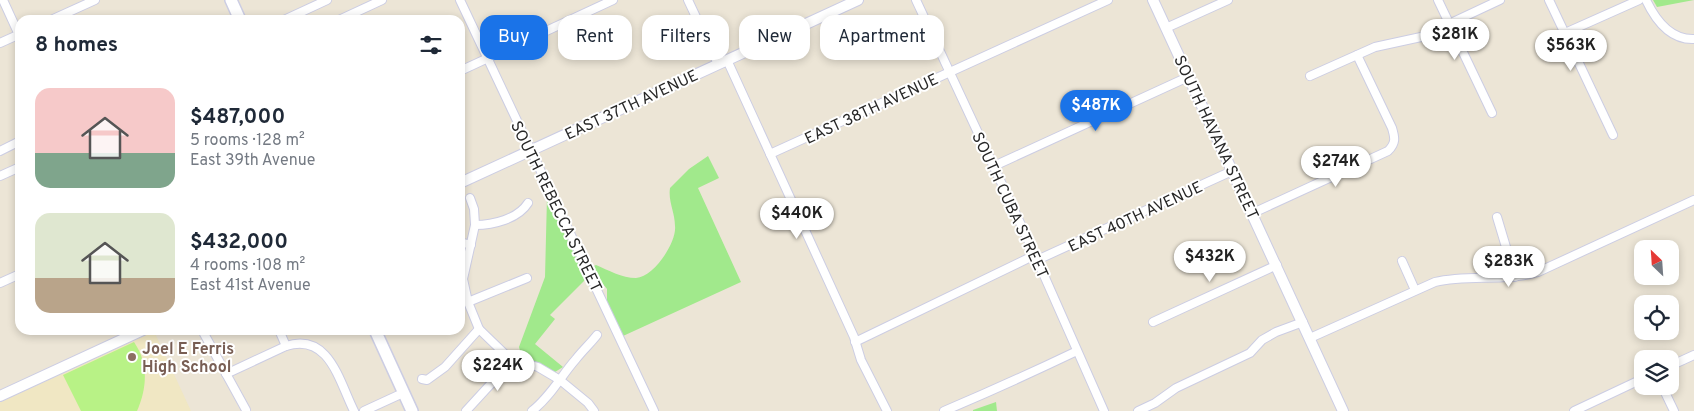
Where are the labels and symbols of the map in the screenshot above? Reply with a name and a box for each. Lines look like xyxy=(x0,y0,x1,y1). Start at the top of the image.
pin: $281K xyxy=(1420,18,1490,61)
pin: $563K xyxy=(1536,30,1606,72)
street label: SOUTH HAVANA STREET xyxy=(1168,53,1262,223)
street label: EAST 37TH AVENUE xyxy=(562,66,702,145)
street label: EAST 38TH AVENUE xyxy=(802,70,942,150)
pin: $487K xyxy=(1061,90,1131,132)
street label: SOUTH REBECCA STREET xyxy=(505,118,605,296)
street label: SOUTH CUBA STREET xyxy=(966,129,1052,282)
pin: $274K xyxy=(1301,146,1371,188)
street label: EAST 40TH AVENUE xyxy=(1065,178,1206,258)
pin: $440K xyxy=(762,198,832,240)
pin: $432K xyxy=(1175,240,1245,283)
north arrow xyxy=(1634,240,1679,285)
pin: $283K xyxy=(1474,246,1544,288)
place label: Joel E Ferris High School xyxy=(142,340,234,378)
pin: $224K xyxy=(463,350,533,392)
marker: Joel E Ferris High School xyxy=(126,351,138,363)

